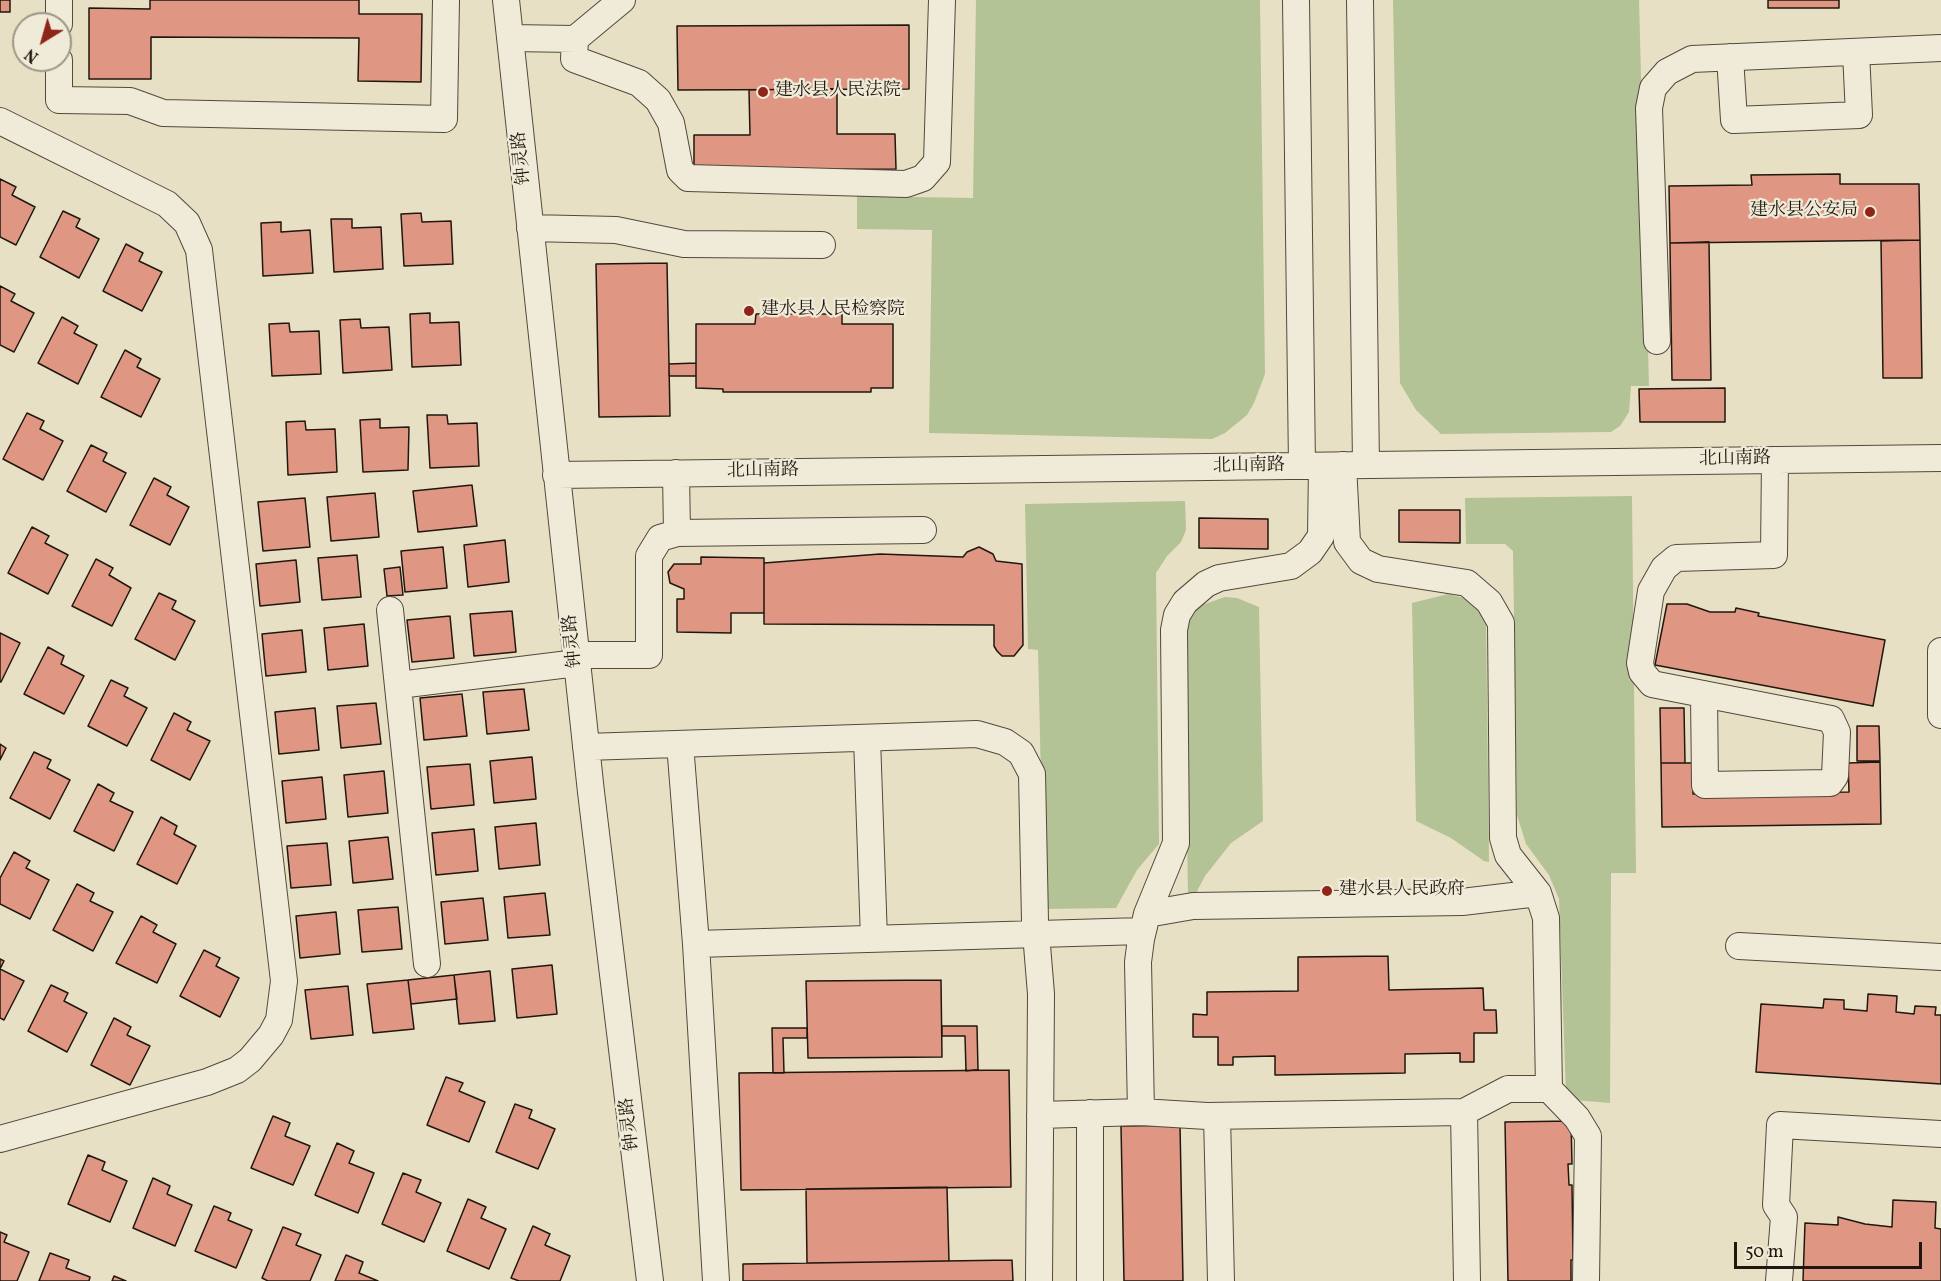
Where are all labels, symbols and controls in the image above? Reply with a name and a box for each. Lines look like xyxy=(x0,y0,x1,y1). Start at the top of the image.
north arrow xyxy=(12,12,72,72)
text: N xyxy=(21,42,44,67)
place label: 建水县人民法院 xyxy=(775,81,901,103)
marker: 建水县人民法院 xyxy=(756,85,770,99)
street label: 钟灵路 xyxy=(509,130,537,186)
place label: 建水县公安局 xyxy=(1750,201,1858,223)
marker: 建水县公安局 xyxy=(1863,205,1877,219)
place label: 建水县人民检察院 xyxy=(761,300,905,322)
marker: 建水县人民检察院 xyxy=(742,304,756,318)
street label: 北山南路 xyxy=(1699,449,1771,471)
street label: 北山南路 xyxy=(1213,456,1285,478)
street label: 北山南路 xyxy=(727,461,799,483)
street label: 钟灵路 xyxy=(560,613,588,669)
place label: 建水县人民政府 xyxy=(1339,880,1465,902)
marker: 建水县人民政府 xyxy=(1320,884,1334,898)
street label: 钟灵路 xyxy=(617,1096,645,1152)
scale bar xyxy=(1737,1230,1924,1268)
text: 50 m xyxy=(1745,1240,1784,1265)

